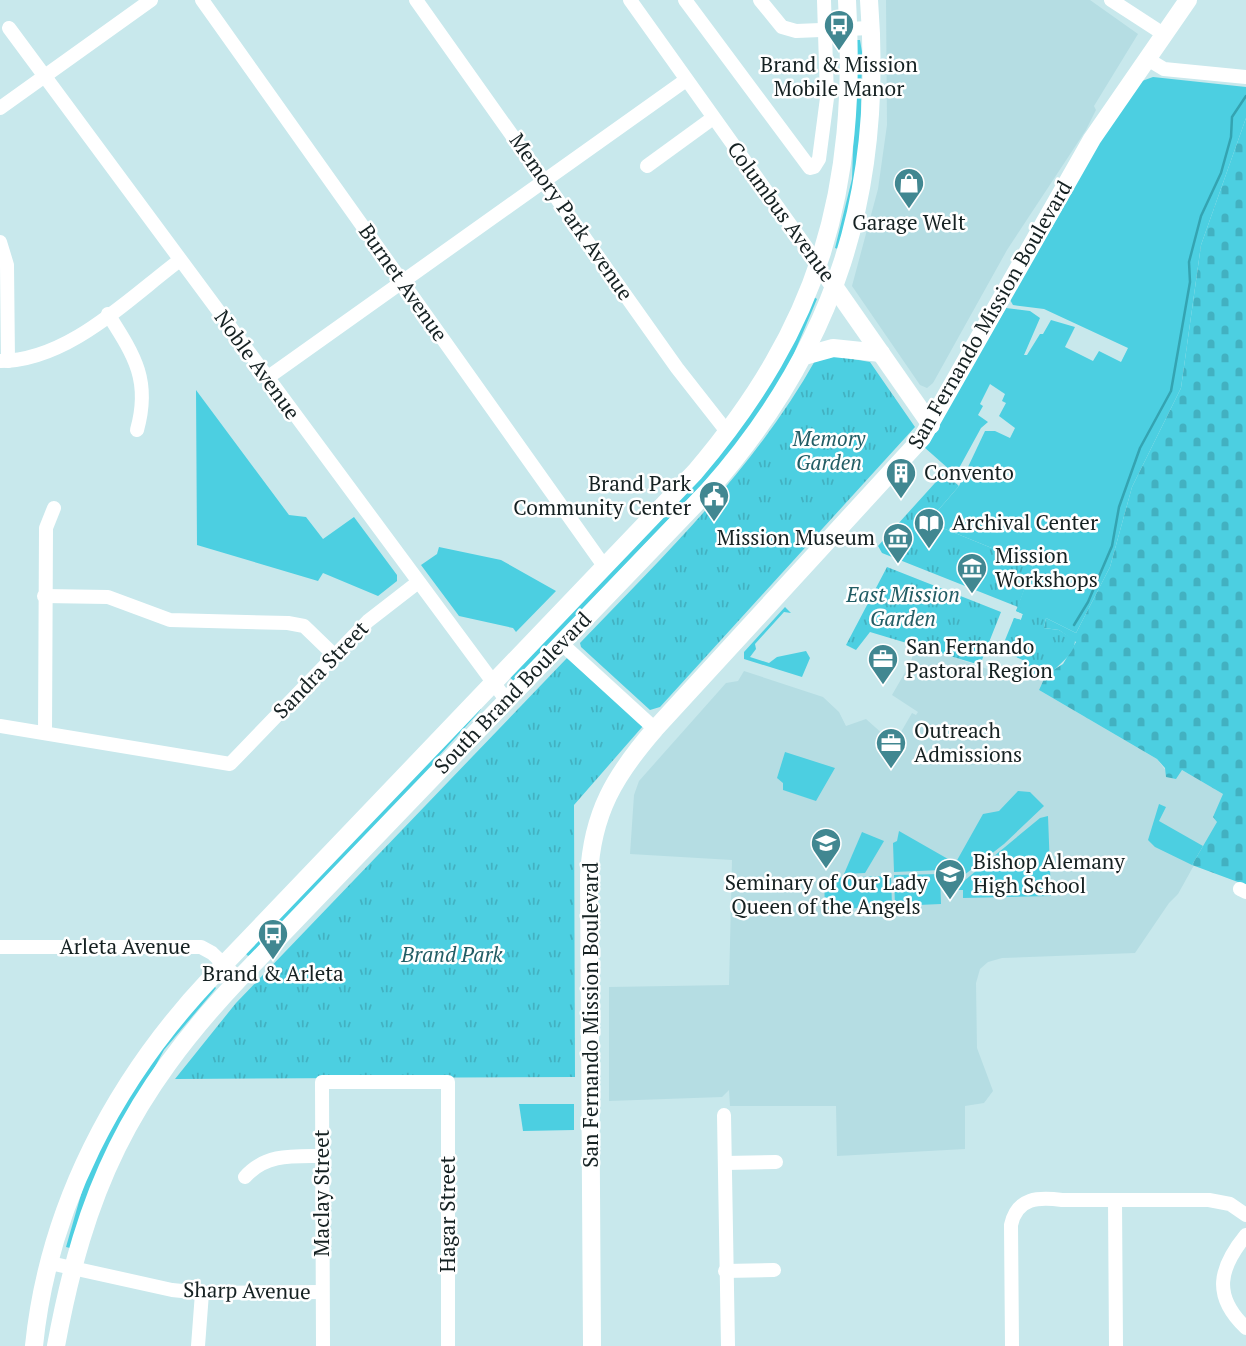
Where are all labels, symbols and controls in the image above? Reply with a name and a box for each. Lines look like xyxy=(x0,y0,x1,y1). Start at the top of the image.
bus stop icon: Brand & Mission Mobile Manor xyxy=(822,8,856,52)
place label: Brand & Mission Mobile Manor xyxy=(760,50,918,102)
street label: Memory Park Avenue xyxy=(504,127,640,306)
street label: Columbus Avenue xyxy=(721,136,842,287)
shop icon: Garage Welt xyxy=(892,166,926,210)
street label: San Fernando Mission Boulevard xyxy=(901,175,1078,454)
place label: Garage Welt xyxy=(852,208,966,236)
street label: Burnet Avenue xyxy=(353,218,455,347)
street label: Noble Avenue xyxy=(209,304,307,425)
park label: Memory Garden xyxy=(792,424,866,476)
building icon: Convento xyxy=(884,456,918,500)
place label: Convento xyxy=(924,458,1014,486)
place label: Brand Park Community Center xyxy=(513,469,691,521)
public building icon: Brand Park Community Center xyxy=(697,479,731,523)
library icon: Archival Center xyxy=(912,506,946,550)
place label: Archival Center xyxy=(952,508,1098,536)
museum icon: Mission Museum xyxy=(881,521,915,565)
place label: Mission Museum xyxy=(717,523,875,551)
place label: Mission Workshops xyxy=(995,541,1098,593)
museum icon: Mission Workshops xyxy=(955,551,989,595)
park label: East Mission Garden xyxy=(845,580,960,632)
street label: South Brand Boulevard xyxy=(428,605,597,779)
street label: Sandra Street xyxy=(267,614,374,724)
place label: San Fernando Pastoral Region xyxy=(906,632,1053,684)
office icon: San Fernando Pastoral Region xyxy=(866,642,900,686)
place label: Outreach Admissions xyxy=(914,716,1022,768)
office icon: Outreach Admissions xyxy=(874,726,908,770)
school or university icon: Seminary of Our Lady Queen of the Angels xyxy=(809,826,843,870)
place label: Bishop Alemany High School xyxy=(973,847,1125,899)
school or university icon: Bishop Alemany High School xyxy=(933,857,967,901)
street label: San Fernando Mission Boulevard xyxy=(576,862,604,1168)
place label: Seminary of Our Lady Queen of the Angels xyxy=(725,868,928,920)
bus stop icon: Brand & Arleta xyxy=(256,917,290,961)
street label: Arleta Avenue xyxy=(59,932,191,960)
park label: Brand Park xyxy=(400,940,504,968)
place label: Brand & Arleta xyxy=(202,959,344,987)
street label: Maclay Street xyxy=(307,1129,335,1257)
street label: Hagar Street xyxy=(433,1155,461,1272)
street label: Sharp Avenue xyxy=(183,1275,311,1305)

